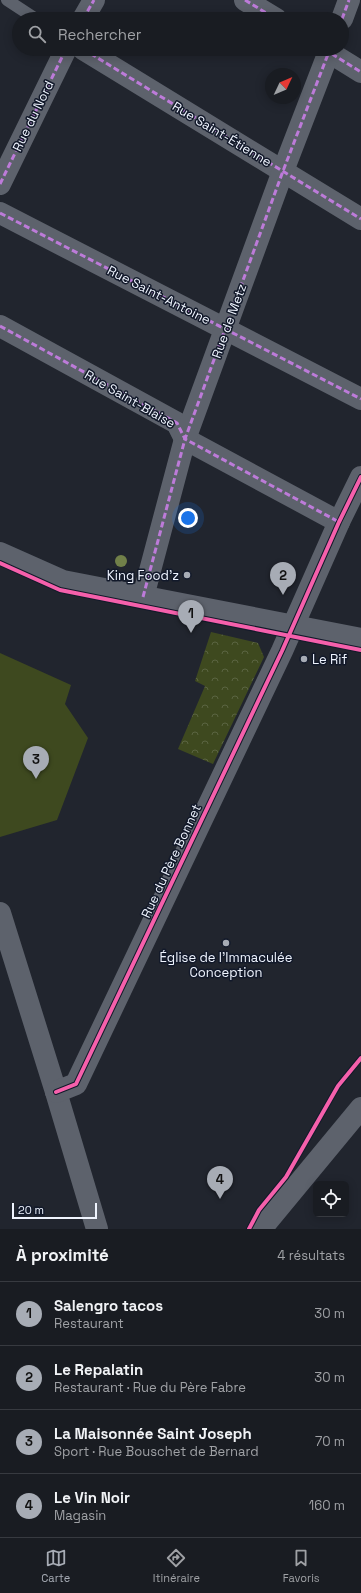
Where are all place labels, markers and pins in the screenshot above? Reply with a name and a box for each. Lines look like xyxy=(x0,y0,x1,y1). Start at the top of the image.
pin: 2 xyxy=(270,562,296,595)
place label: King Food'z xyxy=(107,567,179,584)
marker: King Food'z xyxy=(182,570,192,580)
pin: 1 xyxy=(178,600,204,633)
place label: Le Rif xyxy=(312,651,347,668)
marker: Le Rif xyxy=(299,654,309,664)
pin: 3 xyxy=(23,746,49,779)
marker: Église de l'Immaculée Conception xyxy=(221,938,231,948)
place label: Église de l'Immaculée Conception xyxy=(160,949,292,981)
pin: 4 xyxy=(207,1166,233,1199)

